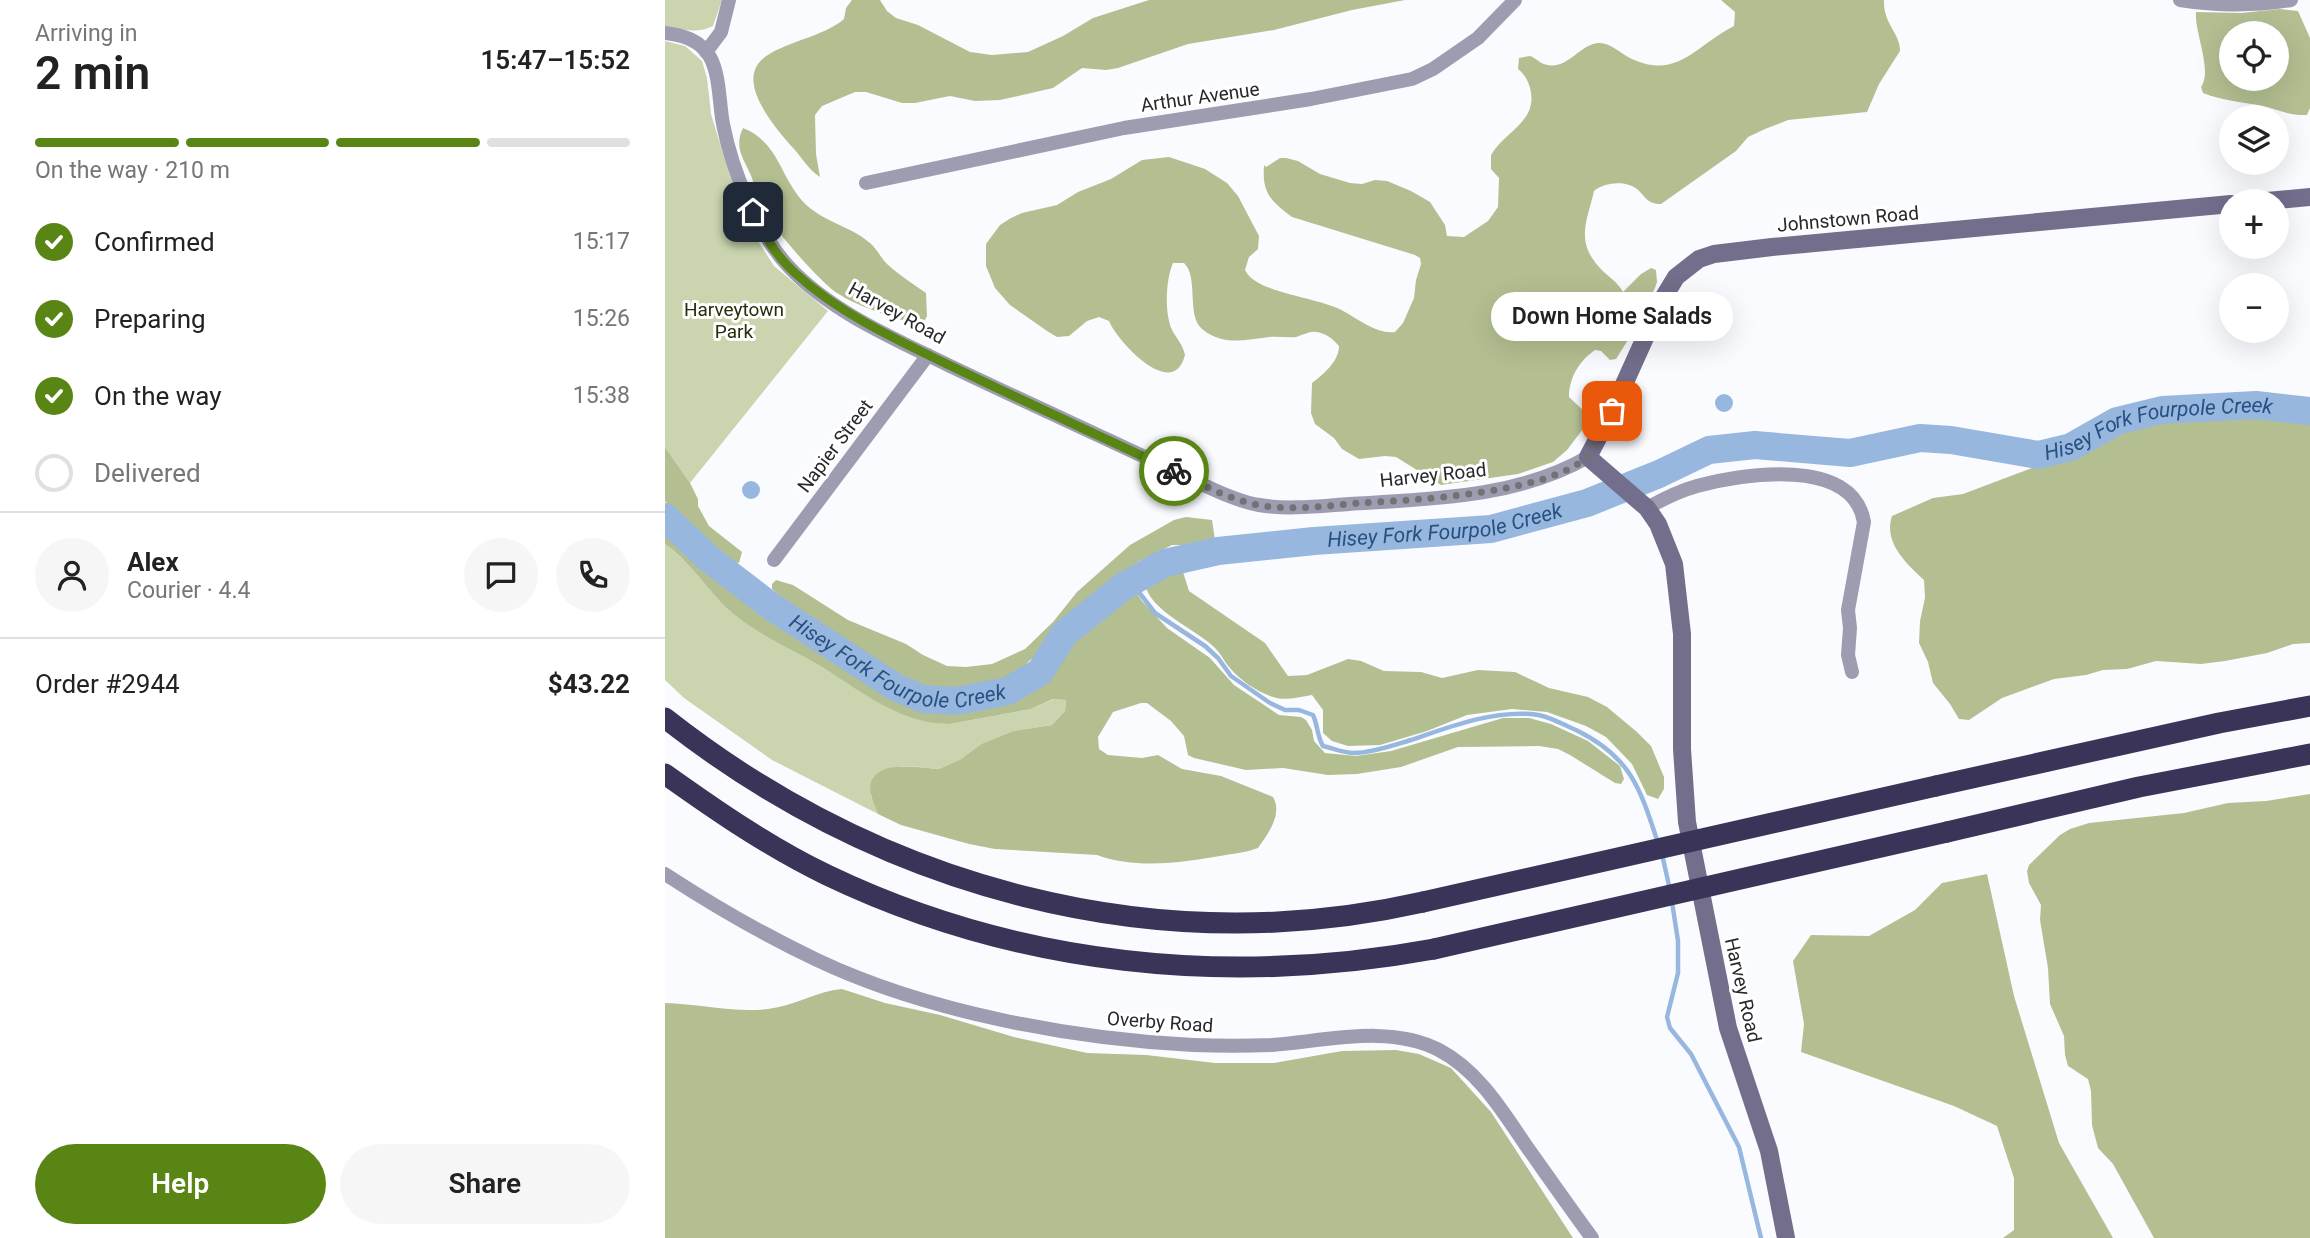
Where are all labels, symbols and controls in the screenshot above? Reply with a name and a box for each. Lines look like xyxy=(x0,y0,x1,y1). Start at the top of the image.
text: Arriving in xyxy=(35,20,138,47)
map controls xyxy=(2219,21,2289,343)
button: locate xyxy=(2219,21,2289,91)
text: 15:47–15:52 xyxy=(480,45,630,75)
text: 2 min xyxy=(35,46,150,100)
street label: Arthur Avenue xyxy=(1139,77,1261,117)
button: layers xyxy=(2219,105,2289,175)
text: On the way · 210 m xyxy=(35,157,230,184)
pin xyxy=(723,182,783,242)
button: + xyxy=(2219,189,2289,259)
icon: home xyxy=(734,193,772,231)
street label: Johnstown Road xyxy=(1776,201,1920,237)
icon: check xyxy=(35,223,73,261)
text: Confirmed xyxy=(94,227,215,257)
text: 15:17 xyxy=(573,228,630,255)
button: − xyxy=(2219,273,2289,343)
street label: Harvey Road xyxy=(845,277,949,349)
callout: Down Home Salads xyxy=(1491,292,1733,341)
park label: Harveytown Park xyxy=(684,298,784,343)
icon: check xyxy=(35,300,73,338)
text: Down Home Salads xyxy=(1512,303,1712,330)
text: Preparing xyxy=(94,304,206,334)
text: 15:26 xyxy=(573,305,630,332)
icon: check xyxy=(35,377,73,415)
text: On the way xyxy=(94,381,222,411)
pin xyxy=(1582,381,1642,441)
text: 15:38 xyxy=(573,382,630,409)
icon: bag xyxy=(1593,392,1631,430)
water label: Hisey Fork Fourpole Creek xyxy=(2042,393,2275,465)
street label: Napier Street xyxy=(793,395,877,497)
courier xyxy=(1139,436,1209,506)
icon: bike xyxy=(1155,452,1193,490)
text: Delivered xyxy=(94,458,201,488)
street label: Harvey Road xyxy=(1379,458,1487,492)
water label: Hisey Fork Fourpole Creek xyxy=(1326,498,1565,552)
button: person xyxy=(35,538,109,612)
button: chat xyxy=(464,538,538,612)
button: phone xyxy=(556,538,630,612)
text: Alex xyxy=(127,547,179,577)
text: Courier · 4.4 xyxy=(127,577,250,604)
water label: Hisey Fork Fourpole Creek xyxy=(785,610,1008,713)
text: Order #2944 xyxy=(35,669,180,699)
text: $43.22 xyxy=(548,669,630,699)
street label: Harvey Road xyxy=(1720,935,1766,1045)
street label: Overby Road xyxy=(1106,1007,1214,1037)
button: Help xyxy=(35,1144,326,1224)
button: Share xyxy=(340,1144,630,1224)

